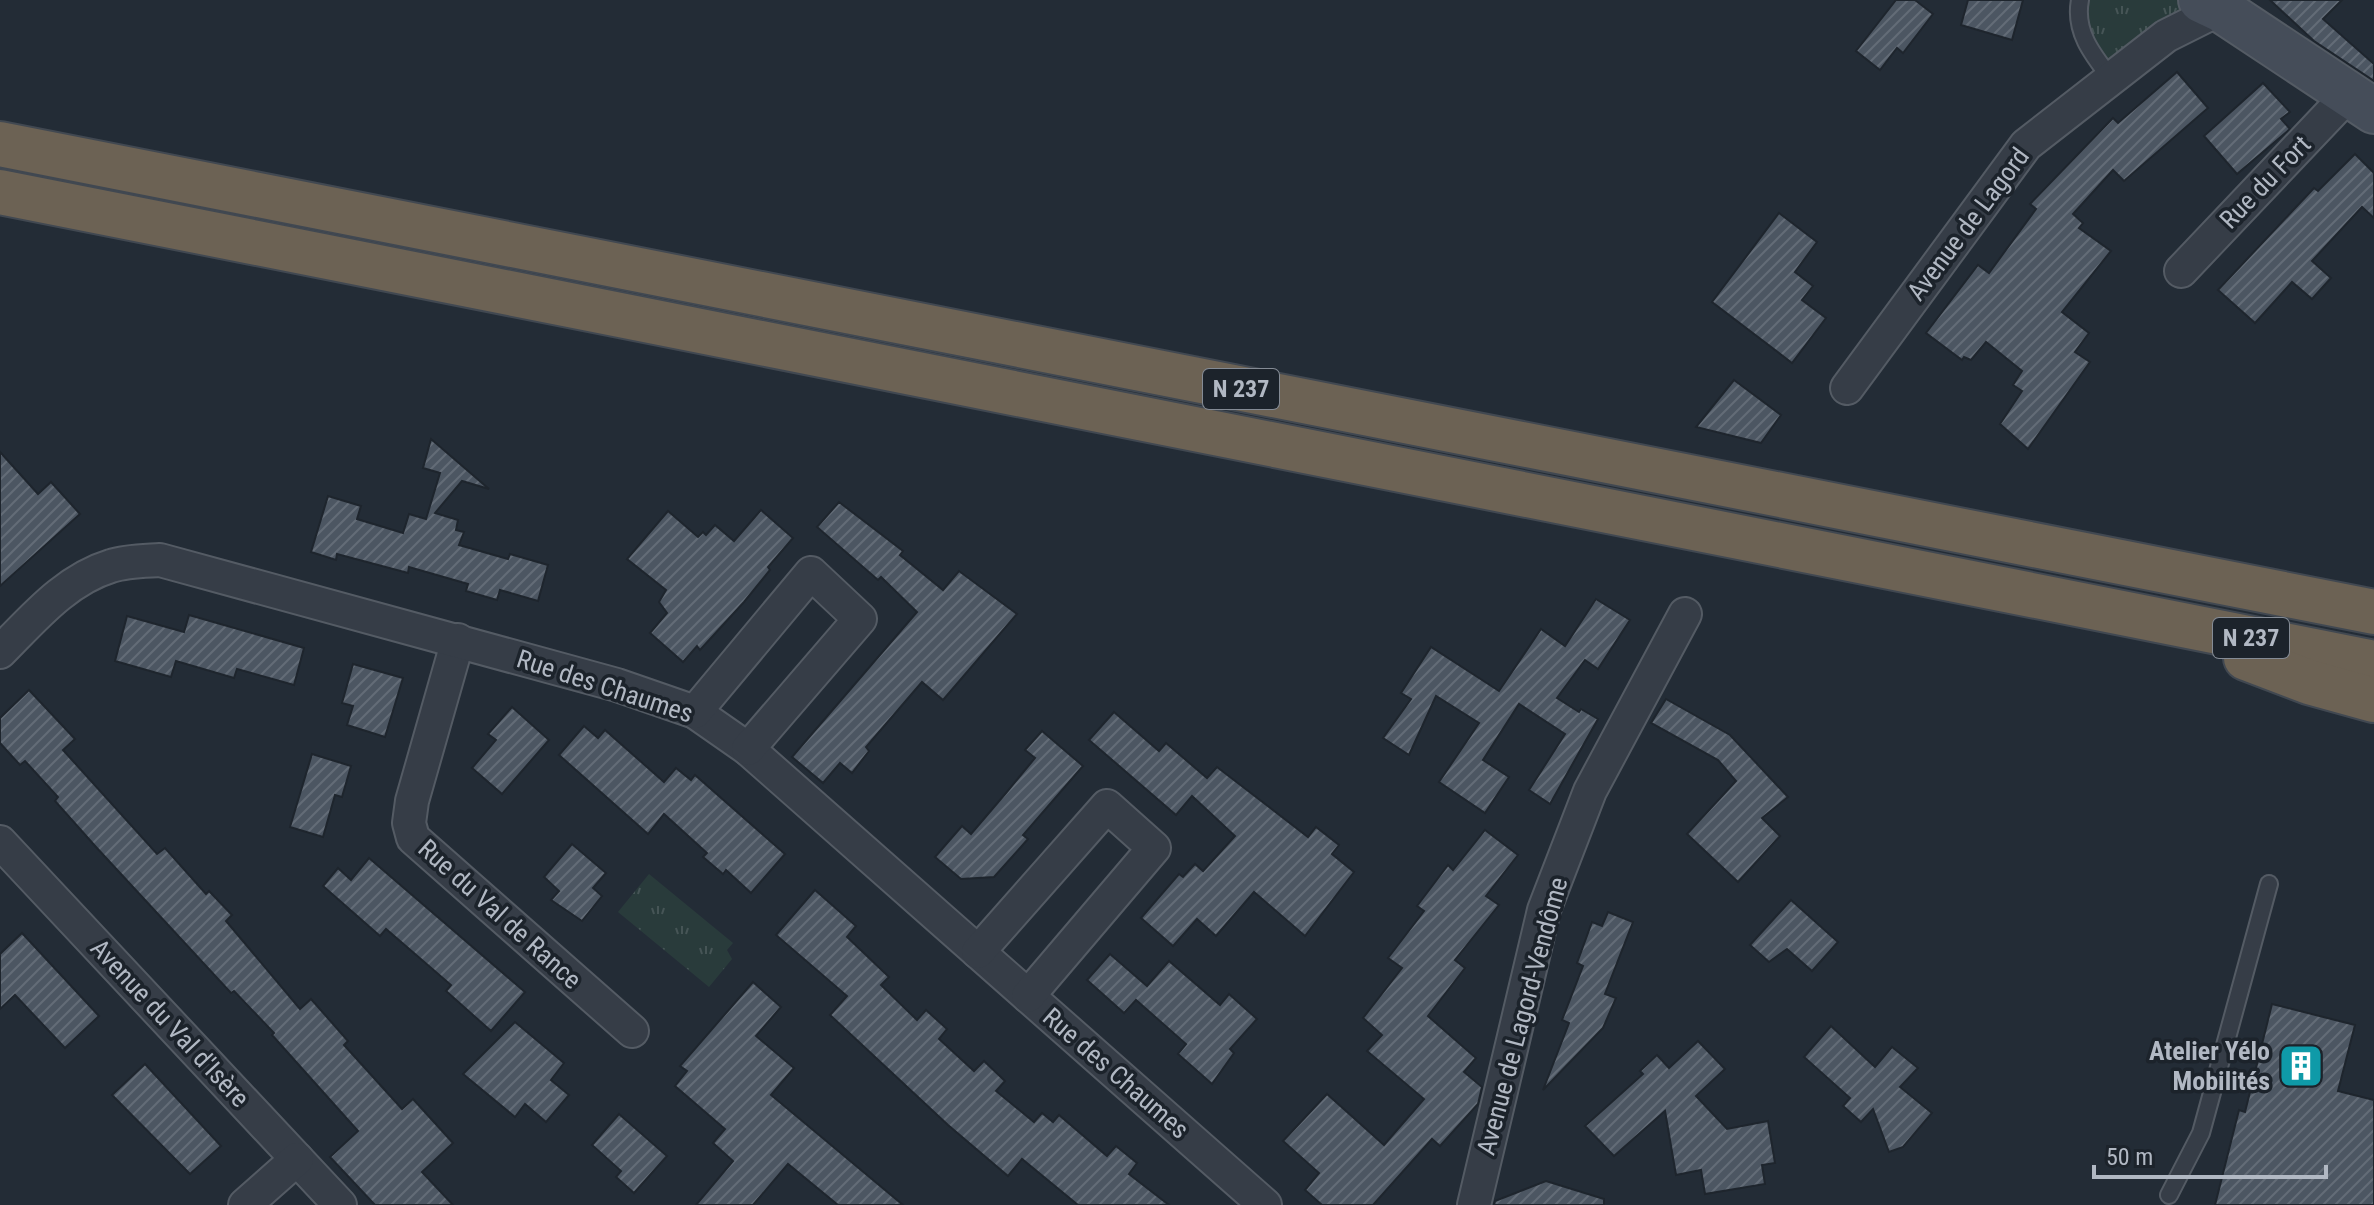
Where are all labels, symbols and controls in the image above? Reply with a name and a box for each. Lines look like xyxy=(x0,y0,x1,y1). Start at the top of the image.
street label: Rue du Fort xyxy=(2213,129,2317,235)
street label: Avenue de Lagord xyxy=(1901,142,2035,306)
road number: N 237 xyxy=(1203,369,1279,409)
road number: N 237 xyxy=(2213,618,2289,658)
street label: Rue des Chaumes xyxy=(513,643,697,729)
street label: Rue du Val de Rance xyxy=(413,833,587,995)
street label: Avenue de Lagord-Vendôme xyxy=(1470,874,1574,1158)
street label: Avenue du Val d'Isère xyxy=(85,933,255,1113)
street label: Rue des Chaumes xyxy=(1037,1002,1195,1144)
place label: Atelier Yélo Mobilités xyxy=(2149,1036,2270,1096)
building icon: Atelier Yélo Mobilités xyxy=(2277,1042,2325,1090)
scale bar xyxy=(2094,1129,2326,1179)
text: 50 m xyxy=(2106,1143,2153,1171)

